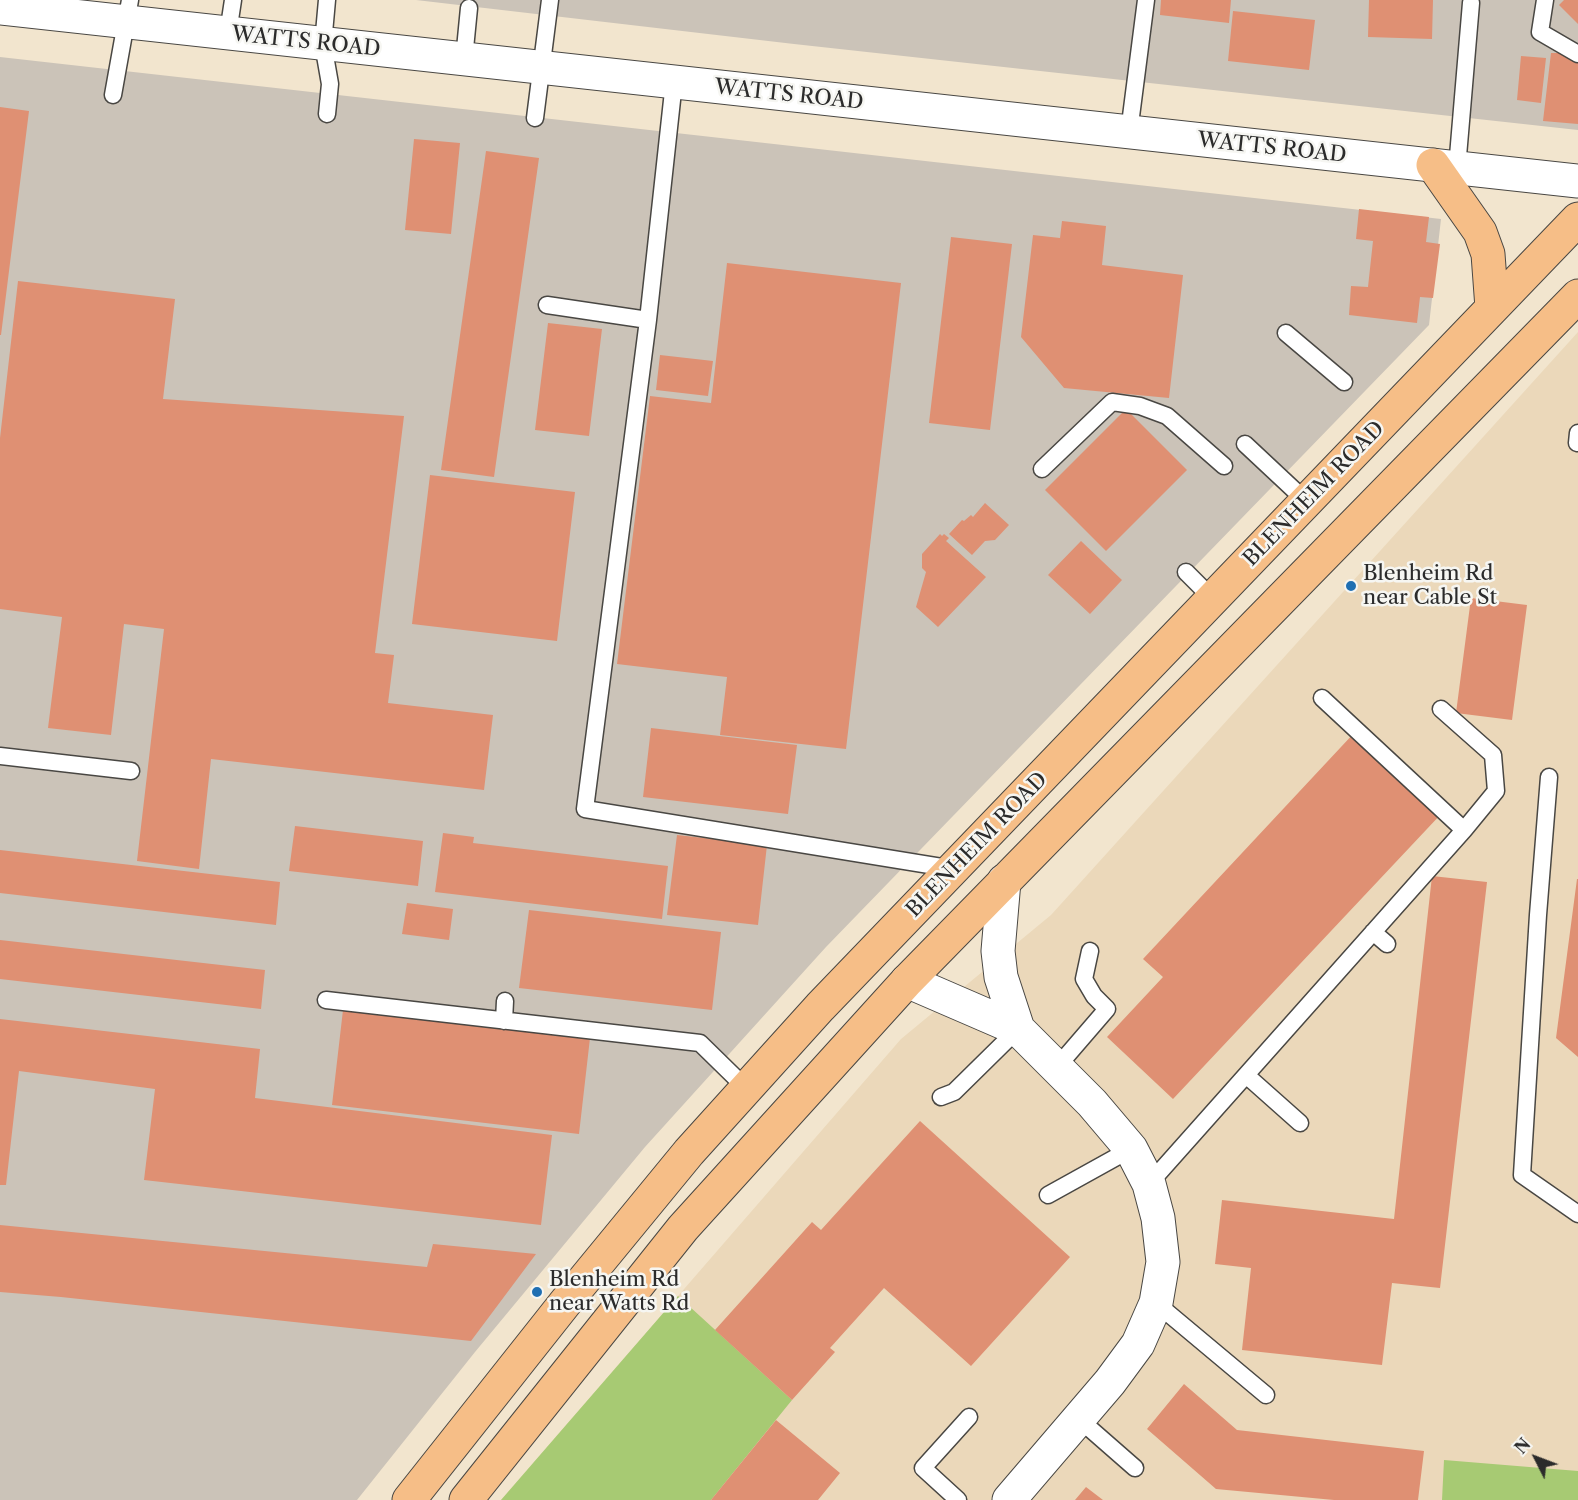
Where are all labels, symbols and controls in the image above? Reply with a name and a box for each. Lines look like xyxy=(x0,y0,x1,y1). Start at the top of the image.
street label: WATTS ROAD xyxy=(230,22,382,62)
street label: WATTS ROAD xyxy=(713,75,865,115)
street label: WATTS ROAD xyxy=(1196,128,1348,168)
street label: BLENHEIM ROAD xyxy=(1238,416,1390,572)
place label: Blenheim Rd near Cable St xyxy=(1363,561,1497,611)
marker: Blenheim Rd near Cable St xyxy=(1344,579,1358,593)
street label: BLENHEIM ROAD xyxy=(901,767,1053,923)
place label: Blenheim Rd near Watts Rd xyxy=(549,1267,689,1317)
marker: Blenheim Rd near Watts Rd xyxy=(530,1285,544,1299)
north arrow xyxy=(1506,1428,1566,1488)
text: N xyxy=(1511,1434,1535,1458)

